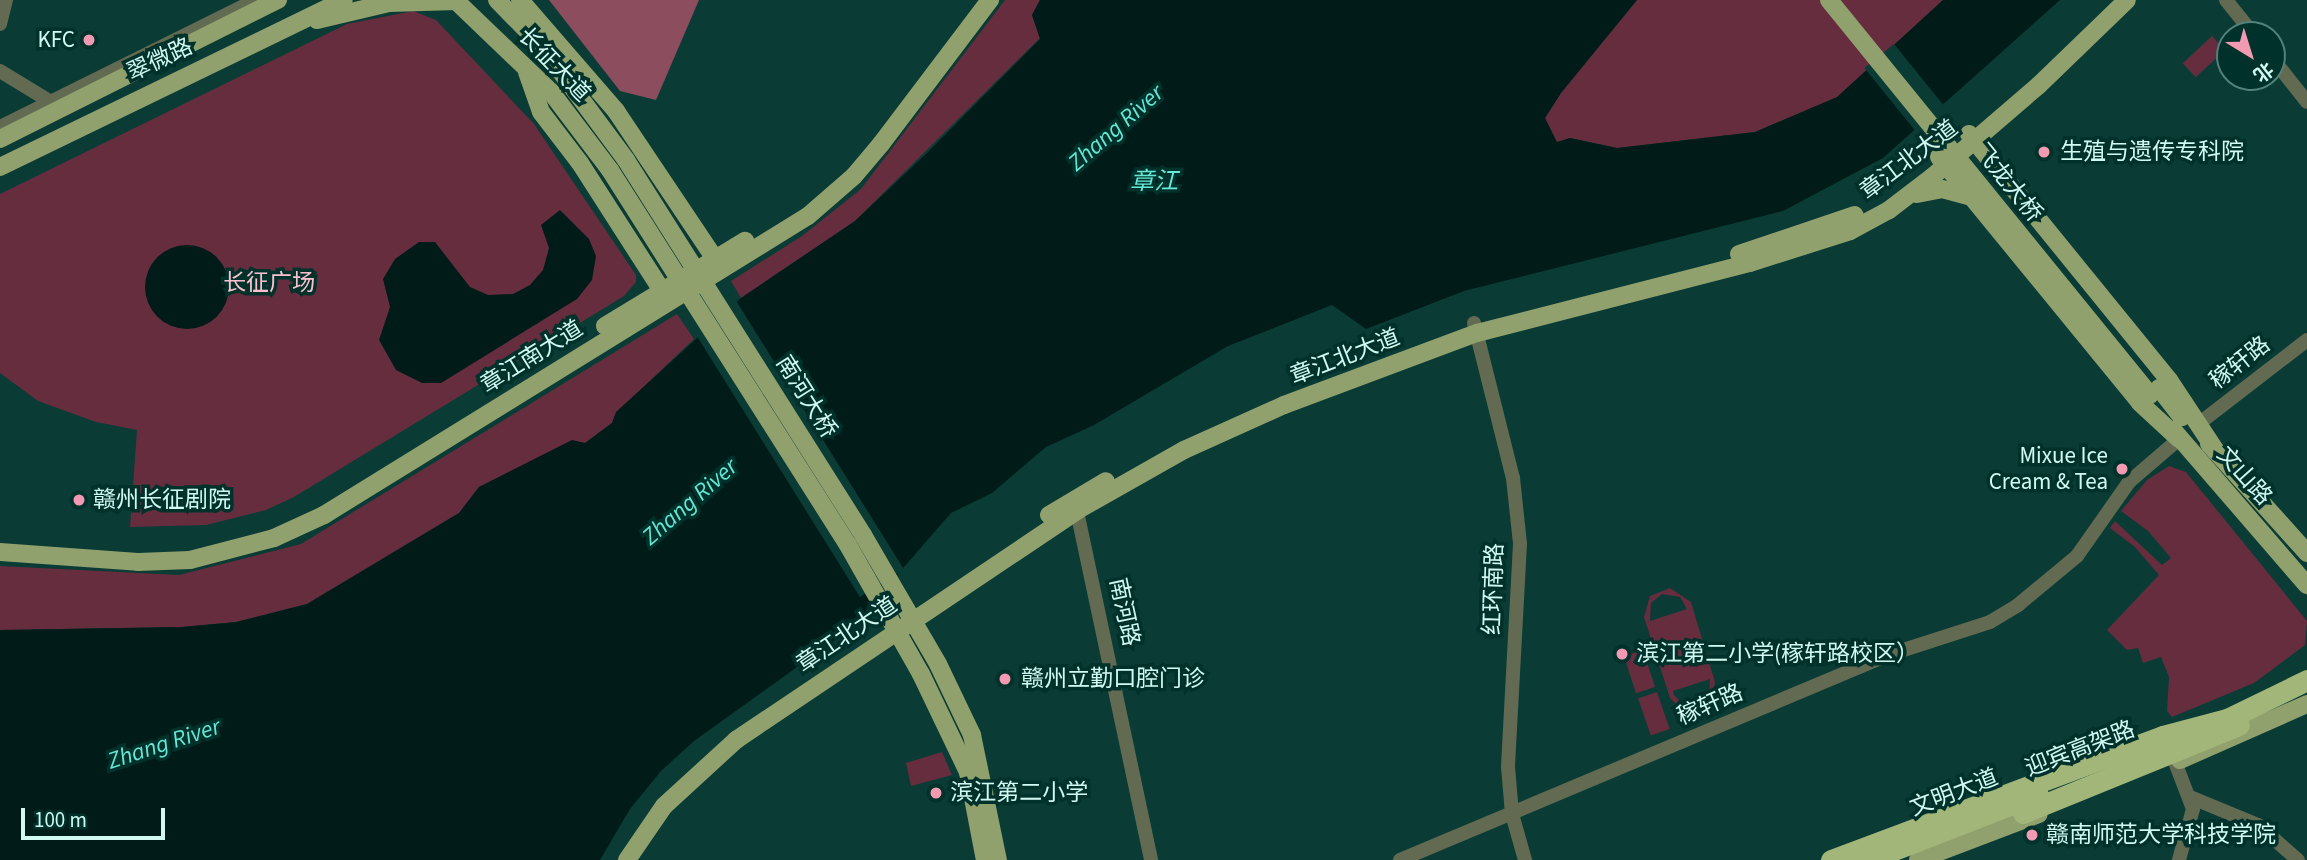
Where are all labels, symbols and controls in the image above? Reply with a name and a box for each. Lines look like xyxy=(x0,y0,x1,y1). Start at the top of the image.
north arrow xyxy=(2216,21,2286,91)
street label: 长征大道 xyxy=(512,22,596,108)
place label: KFC xyxy=(37,26,75,54)
marker: KFC xyxy=(81,32,97,48)
street label: 翠微路 xyxy=(123,33,197,87)
text: 北 xyxy=(2247,55,2279,88)
water label: Zhang River xyxy=(1062,79,1170,177)
street label: 章江北大道 xyxy=(1855,114,1963,206)
place label: 生殖与遗传专科院 xyxy=(2060,138,2244,166)
street label: 飞龙大桥 xyxy=(1968,139,2048,227)
marker: 生殖与遗传专科院 xyxy=(2034,142,2054,162)
water label: 章江 xyxy=(1130,168,1178,196)
park label: 长征广场 xyxy=(223,269,315,297)
street label: 章江南大道 xyxy=(476,315,588,399)
street label: 章江北大道 xyxy=(1286,324,1404,390)
street label: 稼轩路 xyxy=(2204,331,2276,395)
street label: 南河大桥 xyxy=(770,351,842,443)
street label: 文山路 xyxy=(2211,441,2277,511)
place label: Mixue Ice Cream & Tea xyxy=(1989,442,2108,496)
water label: Zhang River xyxy=(636,453,744,551)
marker: Mixue Ice Cream & Tea xyxy=(2114,461,2130,477)
place label: 赣州长征剧院 xyxy=(93,486,231,514)
marker: 赣州长征剧院 xyxy=(71,492,87,508)
street label: 红环南路 xyxy=(1479,543,1509,635)
street label: 南河路 xyxy=(1103,575,1145,649)
street label: 章江北大道 xyxy=(792,591,902,679)
place label: 滨江第二小学(稼轩路校区） xyxy=(1636,640,1919,668)
marker: 滨江第二小学(稼轩路校区） xyxy=(1614,646,1630,662)
place label: 赣州立勤口腔门诊 xyxy=(1021,665,1205,693)
marker: 赣州立勤口腔门诊 xyxy=(995,669,1015,689)
street label: 稼轩路 xyxy=(1673,679,1747,731)
water label: Zhang River xyxy=(104,712,224,776)
street label: 迎宾高架路 xyxy=(2021,716,2139,782)
street label: 文明大道 xyxy=(1906,764,2002,822)
place label: 滨江第二小学 xyxy=(950,779,1088,807)
marker: 滨江第二小学 xyxy=(928,785,944,801)
scale bar xyxy=(24,794,168,838)
text: 100 m xyxy=(34,805,87,835)
place label: 赣南师范大学科技学院 xyxy=(2046,821,2276,849)
marker: 赣南师范大学科技学院 xyxy=(2024,827,2040,843)

